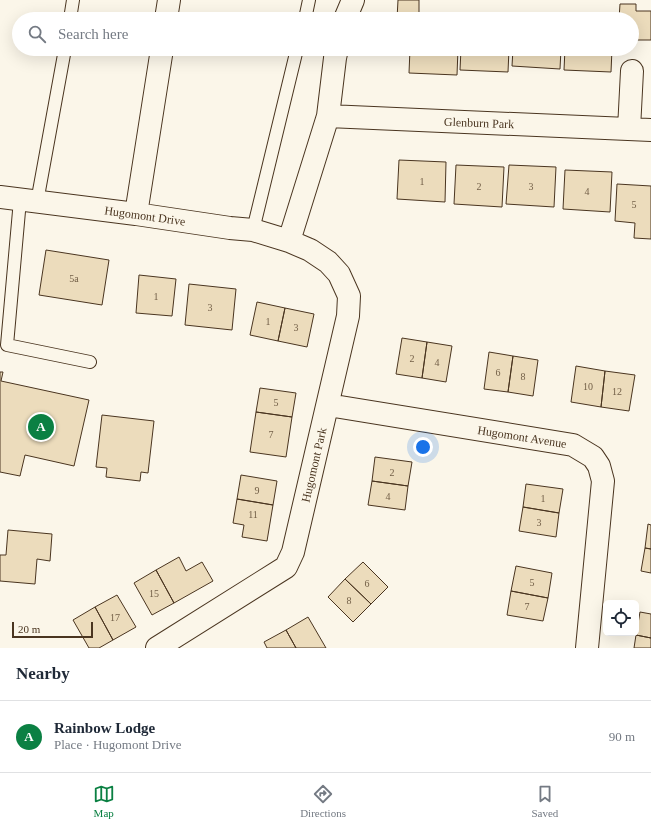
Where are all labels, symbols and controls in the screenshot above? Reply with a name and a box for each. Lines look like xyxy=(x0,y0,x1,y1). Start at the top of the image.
search box xyxy=(12,12,639,56)
icon: search xyxy=(26,23,48,45)
text: Search here xyxy=(58,26,128,42)
street label: Glenburn Park xyxy=(444,115,514,131)
house number: 1 xyxy=(420,176,425,187)
house number: 2 xyxy=(477,181,482,192)
house number: 3 xyxy=(529,181,534,192)
house number: 4 xyxy=(585,186,590,197)
house number: 5 xyxy=(632,199,637,210)
street label: Hugomont Drive xyxy=(104,203,186,229)
house number: 5a xyxy=(69,273,79,284)
house number: 1 xyxy=(154,291,159,302)
house number: 3 xyxy=(208,302,213,313)
house number: 1 xyxy=(266,316,271,327)
house number: 3 xyxy=(294,322,299,333)
house number: 2 xyxy=(410,353,415,364)
house number: 4 xyxy=(435,357,440,368)
house number: 6 xyxy=(496,367,501,378)
house number: 8 xyxy=(521,371,526,382)
house number: 10 xyxy=(583,381,593,392)
house number: 12 xyxy=(612,386,622,397)
house number: 5 xyxy=(274,397,279,408)
pin: A xyxy=(28,412,54,442)
street label: Hugomont Avenue xyxy=(476,423,568,451)
street label: Hugomont Park xyxy=(299,426,329,504)
house number: 7 xyxy=(269,429,274,440)
your location xyxy=(413,437,433,457)
house number: 2 xyxy=(390,467,395,478)
house number: 9 xyxy=(255,485,260,496)
house number: 4 xyxy=(386,491,391,502)
house number: 1 xyxy=(541,493,546,504)
house number: 11 xyxy=(248,509,258,520)
house number: 3 xyxy=(537,517,542,528)
house number: 5 xyxy=(530,577,535,588)
house number: 6 xyxy=(365,578,370,589)
house number: 15 xyxy=(149,588,159,599)
house number: 8 xyxy=(347,595,352,606)
map controls xyxy=(603,600,639,636)
button: locate xyxy=(603,600,639,636)
house number: 7 xyxy=(525,601,530,612)
house number: 17 xyxy=(110,612,120,623)
scale bar xyxy=(12,620,93,639)
text: 20 m xyxy=(18,623,40,635)
text: Nearby xyxy=(16,664,70,683)
text: Rainbow Lodge xyxy=(54,720,155,736)
text: A xyxy=(24,729,34,744)
text: 90 m xyxy=(609,729,635,744)
text: Place · Hugomont Drive xyxy=(54,737,181,752)
tab: Map xyxy=(93,783,115,819)
tab: Directions xyxy=(300,783,346,819)
tab: Saved xyxy=(531,783,558,819)

